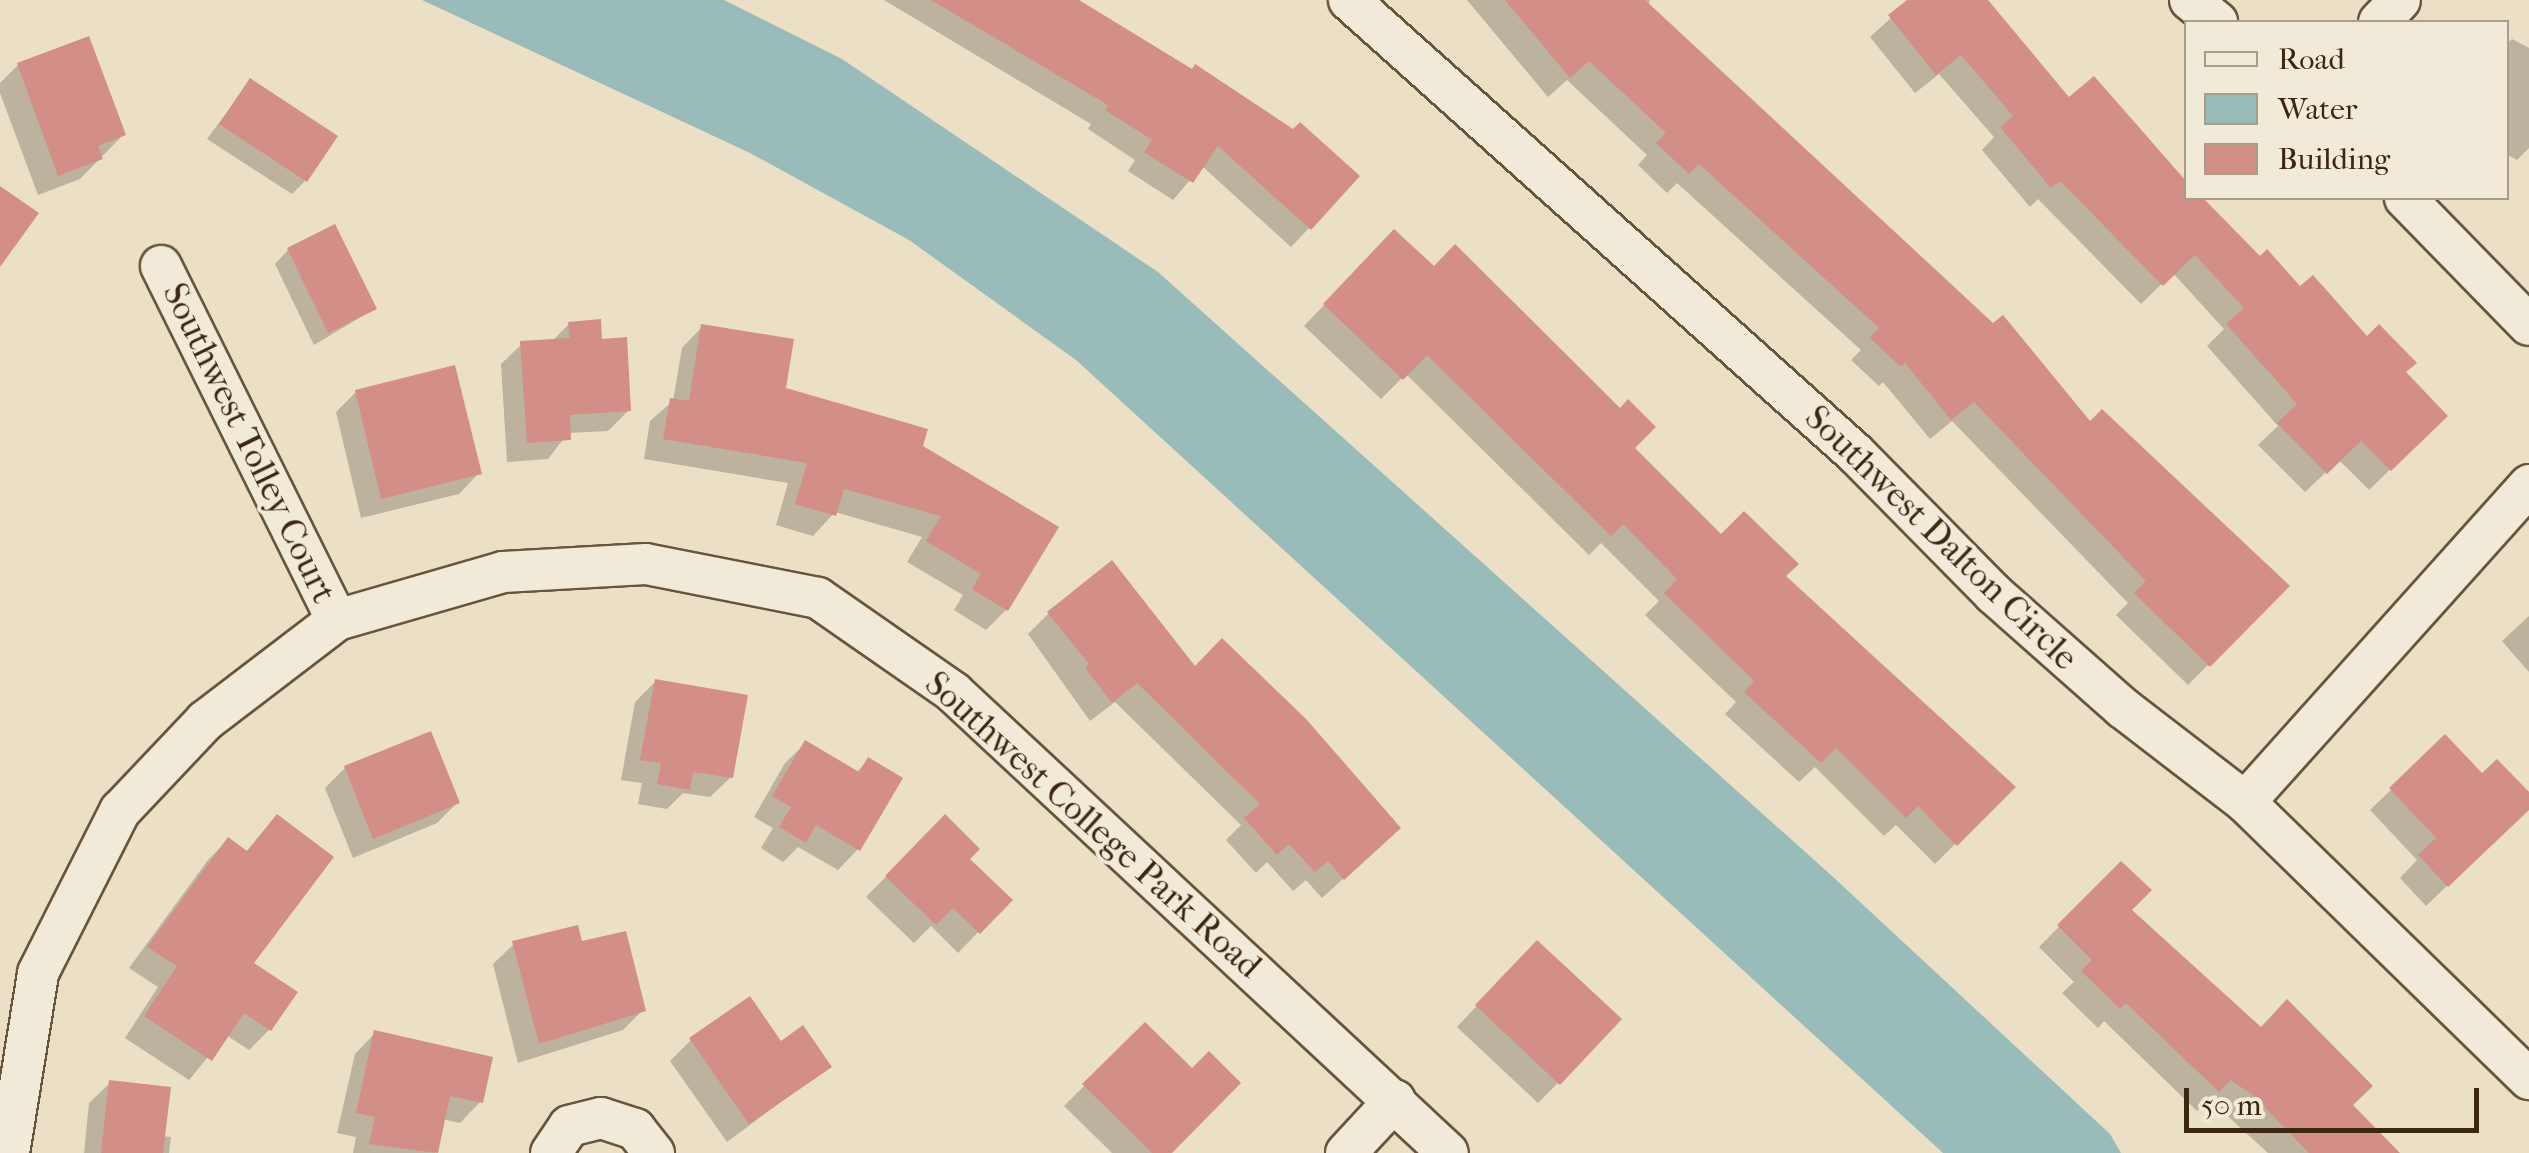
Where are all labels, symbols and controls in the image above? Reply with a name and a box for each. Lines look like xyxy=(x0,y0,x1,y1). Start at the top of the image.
legend xyxy=(2184,20,2509,200)
text: Road xyxy=(2278,42,2345,77)
text: Water xyxy=(2278,92,2358,127)
text: Building xyxy=(2278,142,2390,177)
street label: Southwest Tolley Court xyxy=(153,276,345,610)
street label: Southwest Dalton Circle xyxy=(1796,397,2086,679)
street label: Southwest College Park Road xyxy=(916,663,1270,987)
scale bar xyxy=(2189,1068,2484,1130)
text: 50 m xyxy=(2201,1088,2262,1123)

